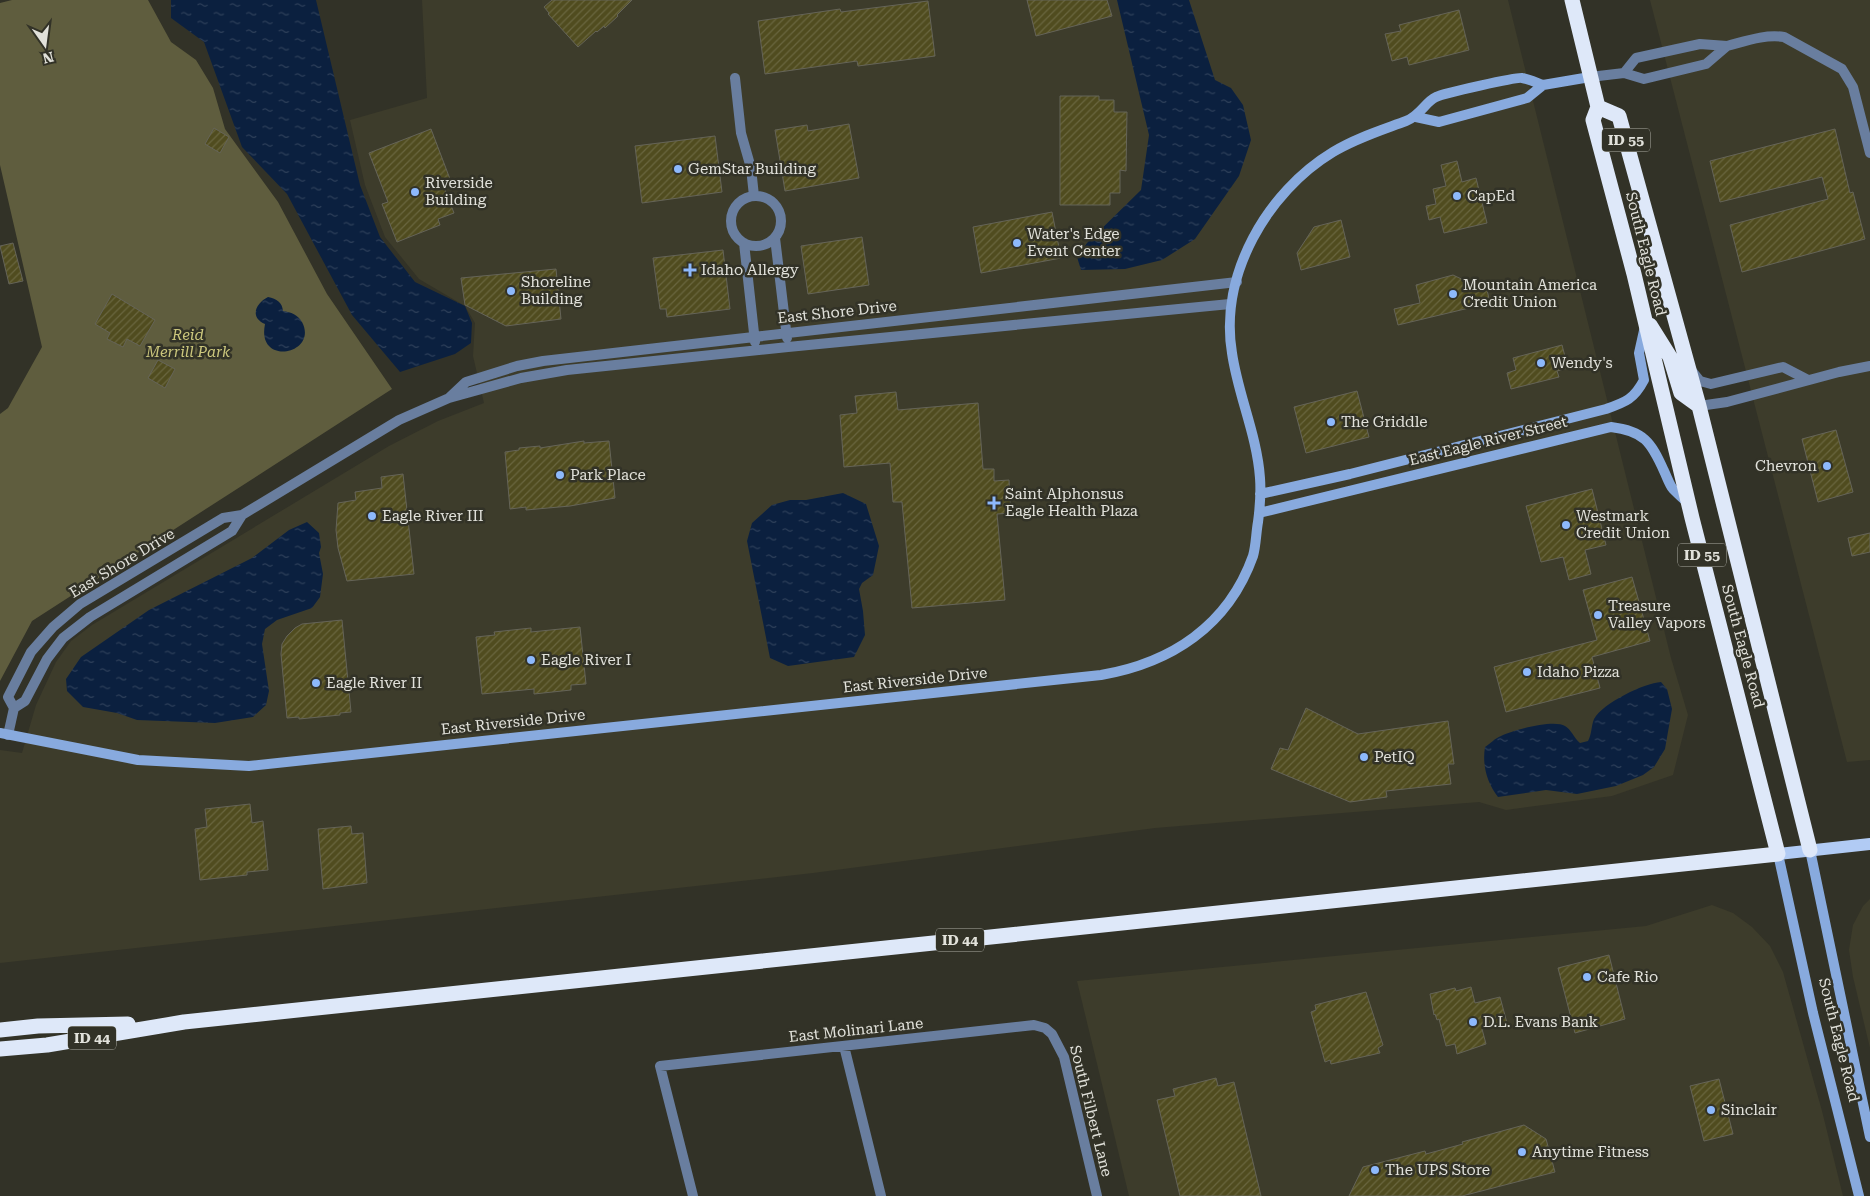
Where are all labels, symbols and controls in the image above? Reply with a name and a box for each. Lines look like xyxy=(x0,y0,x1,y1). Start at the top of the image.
north arrow xyxy=(20,20,70,70)
text: N xyxy=(41,49,55,67)
road number: ID 55 xyxy=(1602,128,1650,152)
place label: GemStar Building xyxy=(688,160,817,178)
marker: GemStar Building xyxy=(672,163,684,175)
place label: Riverside Building xyxy=(425,174,493,209)
marker: Riverside Building xyxy=(409,186,421,198)
place label: CapEd xyxy=(1467,187,1515,205)
marker: CapEd xyxy=(1451,190,1463,202)
street label: South Eagle Road xyxy=(1622,190,1670,318)
place label: Water's Edge Event Center xyxy=(1027,225,1121,260)
marker: Water's Edge Event Center xyxy=(1011,237,1023,249)
place label: Idaho Allergy xyxy=(701,261,799,279)
marker: Idaho Allergy xyxy=(683,263,697,277)
place label: Shoreline Building xyxy=(521,273,591,308)
place label: Mountain America Credit Union xyxy=(1463,276,1597,311)
marker: Shoreline Building xyxy=(505,285,517,297)
marker: Mountain America Credit Union xyxy=(1447,288,1459,300)
street label: East Shore Drive xyxy=(776,297,898,327)
park label: Reid Merrill Park xyxy=(145,326,231,361)
place label: Wendy's xyxy=(1551,354,1613,372)
marker: Wendy's xyxy=(1535,357,1547,369)
place label: The Griddle xyxy=(1341,413,1428,431)
street label: East Eagle River Street xyxy=(1407,413,1569,469)
marker: The Griddle xyxy=(1325,416,1337,428)
place label: Chevron xyxy=(1755,457,1817,475)
marker: Chevron xyxy=(1821,460,1833,472)
place label: Park Place xyxy=(570,466,646,484)
marker: Park Place xyxy=(554,469,566,481)
place label: Saint Alphonsus Eagle Health Plaza xyxy=(1005,485,1138,520)
marker: Saint Alphonsus Eagle Health Plaza xyxy=(987,496,1001,510)
place label: Eagle River III xyxy=(382,507,484,525)
place label: Westmark Credit Union xyxy=(1576,507,1670,542)
marker: Eagle River III xyxy=(366,510,378,522)
marker: Westmark Credit Union xyxy=(1560,519,1572,531)
street label: East Shore Drive xyxy=(66,524,178,602)
road number: ID 55 xyxy=(1678,544,1726,566)
street label: South Eagle Road xyxy=(1718,582,1768,710)
place label: Treasure Valley Vapors xyxy=(1608,597,1706,632)
marker: Treasure Valley Vapors xyxy=(1592,609,1604,621)
place label: Eagle River I xyxy=(541,651,631,669)
marker: Eagle River I xyxy=(525,654,537,666)
street label: East Riverside Drive xyxy=(842,663,988,697)
place label: Idaho Pizza xyxy=(1537,663,1620,681)
marker: Idaho Pizza xyxy=(1521,666,1533,678)
place label: Eagle River II xyxy=(326,674,422,692)
marker: Eagle River II xyxy=(310,677,322,689)
street label: East Riverside Drive xyxy=(440,705,586,739)
place label: PetIQ xyxy=(1374,748,1415,766)
marker: PetIQ xyxy=(1358,751,1370,763)
road number: ID 44 xyxy=(936,928,984,952)
place label: Cafe Rio xyxy=(1597,968,1658,986)
marker: Cafe Rio xyxy=(1581,971,1593,983)
street label: South Eagle Road xyxy=(1815,976,1863,1104)
place label: D.L. Evans Bank xyxy=(1483,1013,1599,1031)
street label: East Molinari Lane xyxy=(788,1014,924,1046)
marker: D.L. Evans Bank xyxy=(1467,1016,1479,1028)
road number: ID 44 xyxy=(68,1026,116,1050)
street label: South Filbert Lane xyxy=(1066,1043,1116,1179)
place label: Sinclair xyxy=(1721,1101,1777,1119)
marker: Sinclair xyxy=(1705,1104,1717,1116)
place label: Anytime Fitness xyxy=(1532,1143,1649,1161)
marker: Anytime Fitness xyxy=(1516,1146,1528,1158)
place label: The UPS Store xyxy=(1385,1161,1490,1179)
marker: The UPS Store xyxy=(1369,1164,1381,1176)

